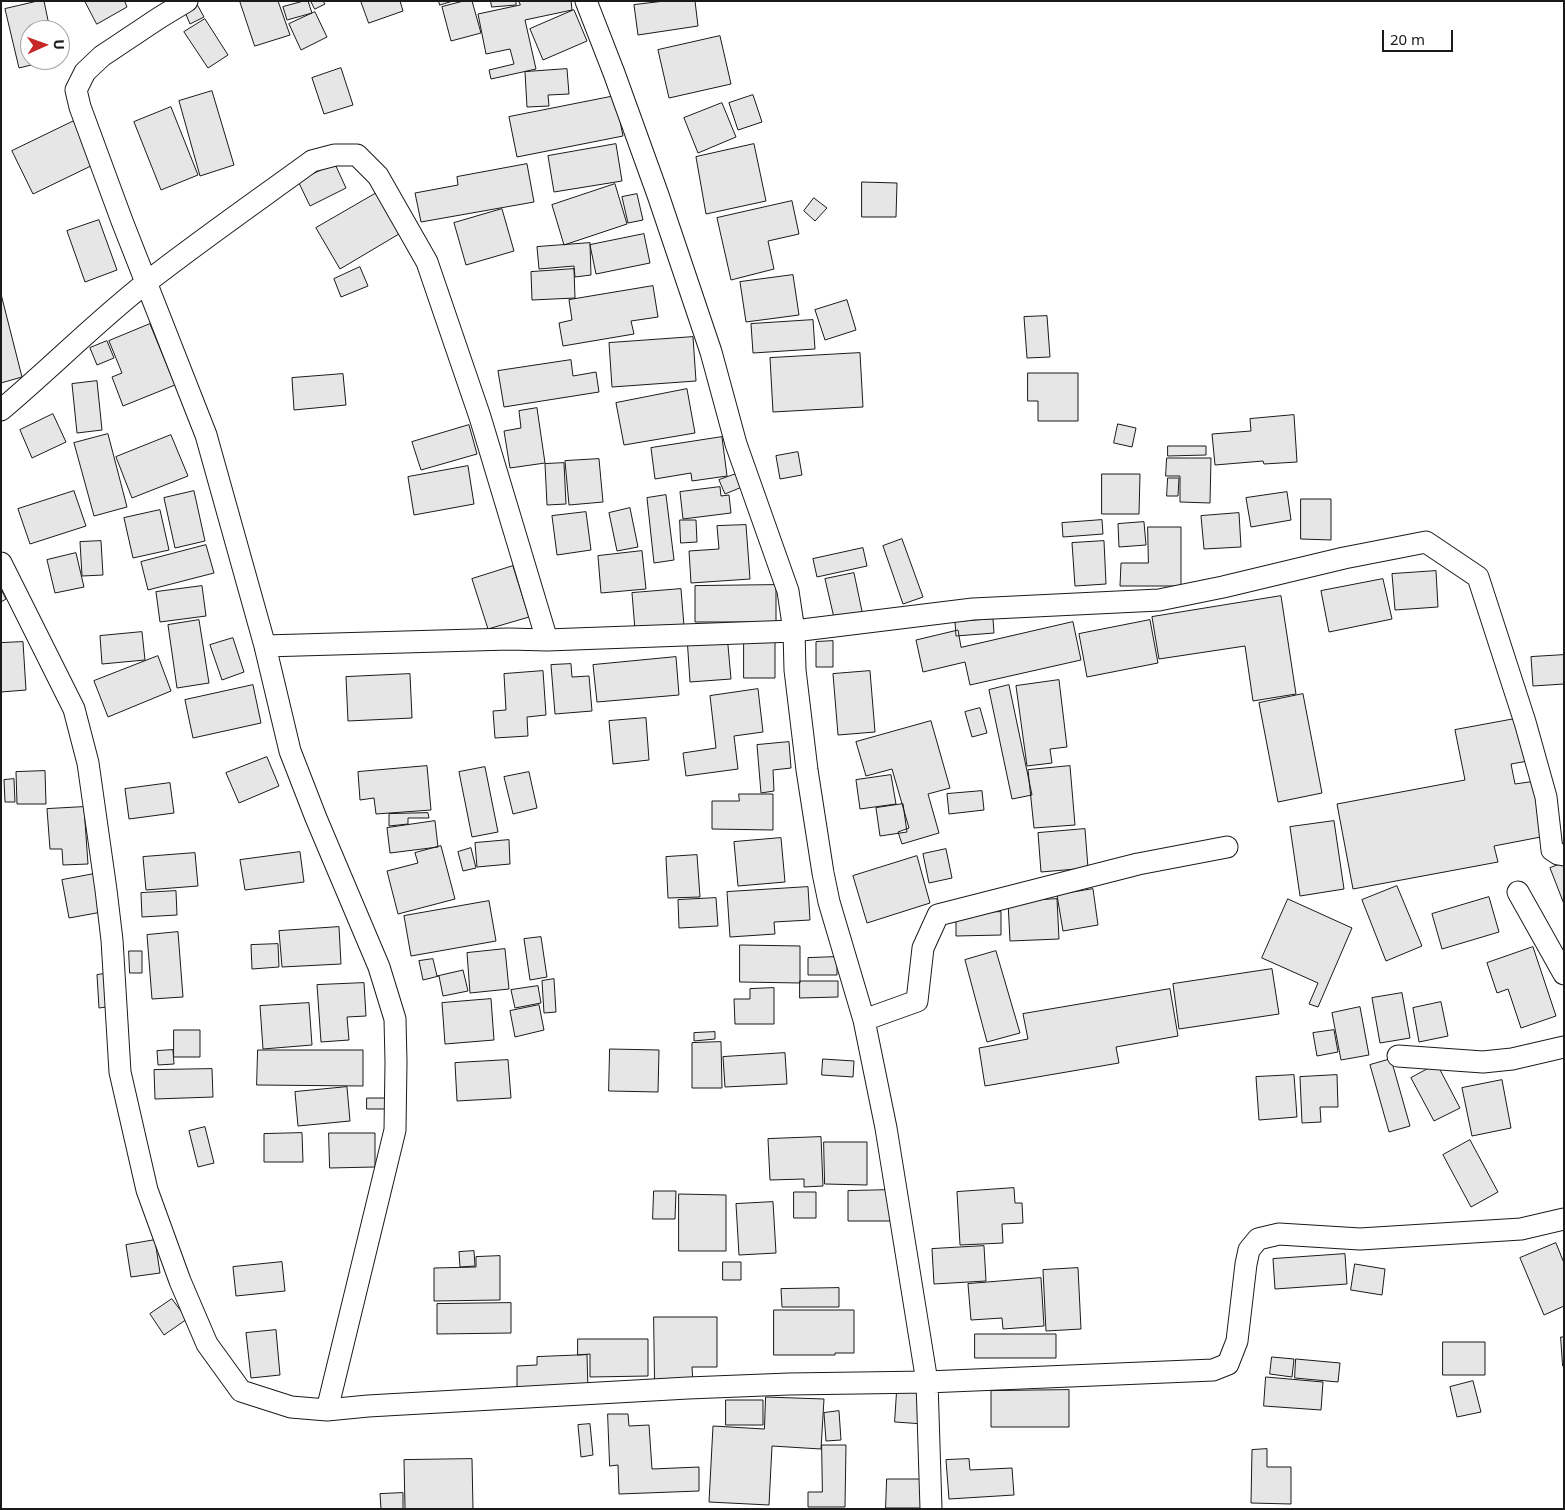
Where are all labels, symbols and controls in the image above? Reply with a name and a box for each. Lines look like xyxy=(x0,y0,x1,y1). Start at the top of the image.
north arrow xyxy=(20,20,70,70)
scale bar xyxy=(1385,20,1456,52)
text: 20 m xyxy=(1390,29,1425,49)
text: U xyxy=(50,39,69,50)

